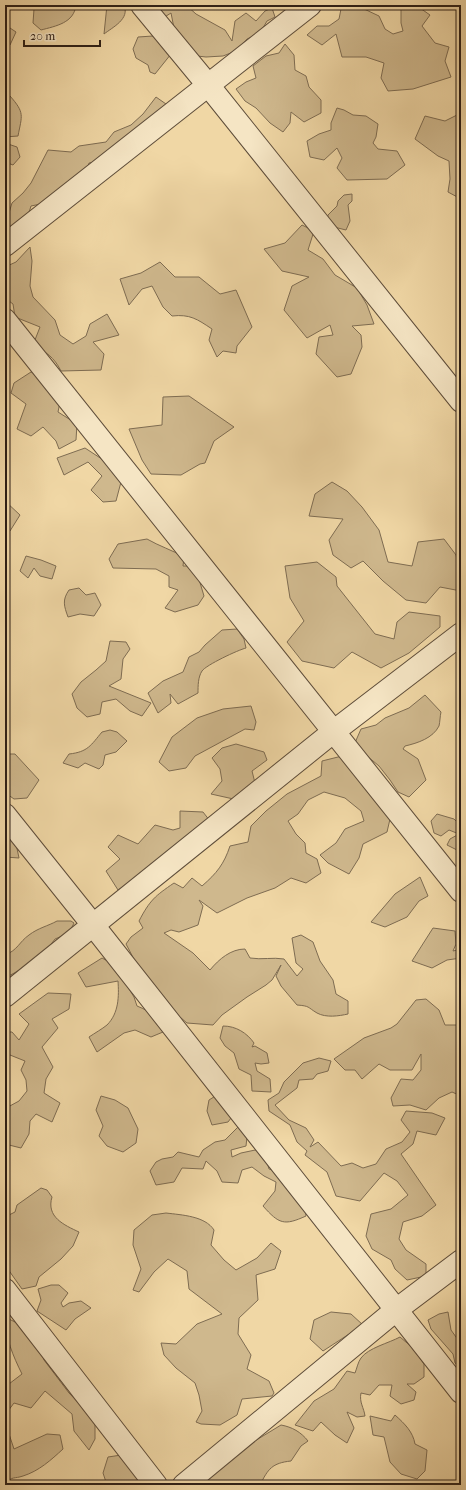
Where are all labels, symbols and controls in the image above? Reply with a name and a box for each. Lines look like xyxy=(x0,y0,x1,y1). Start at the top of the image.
scale bar xyxy=(24,22,100,48)
text: 20 m xyxy=(30,29,55,43)

